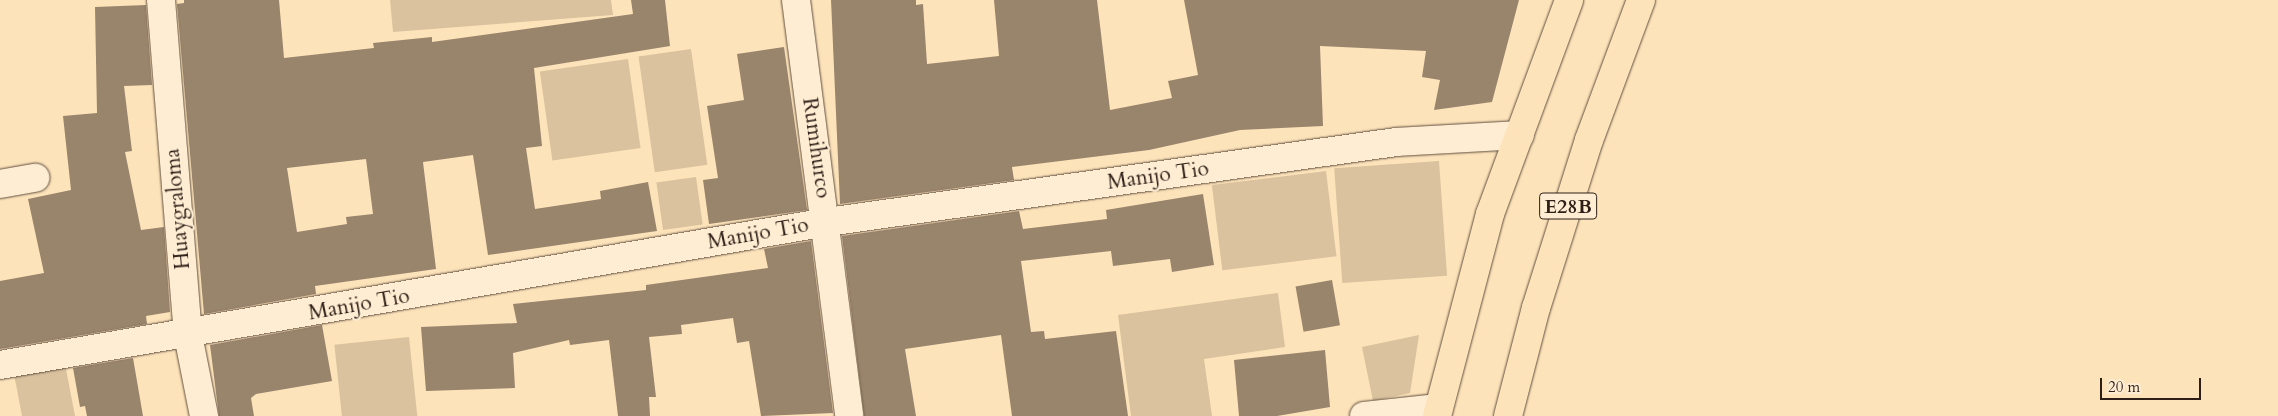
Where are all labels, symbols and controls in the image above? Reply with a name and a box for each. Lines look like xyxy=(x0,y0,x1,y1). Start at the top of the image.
street label: Rumihurco xyxy=(796,96,836,200)
street label: Huaygraloma xyxy=(160,147,196,271)
street label: Manijo Tio xyxy=(1106,156,1210,196)
road number: E28B xyxy=(1538,188,1598,224)
street label: Manijo Tio xyxy=(705,213,811,255)
street label: Manijo Tio xyxy=(306,284,412,326)
scale bar xyxy=(2103,368,2204,400)
text: 20 m xyxy=(2108,377,2140,397)

